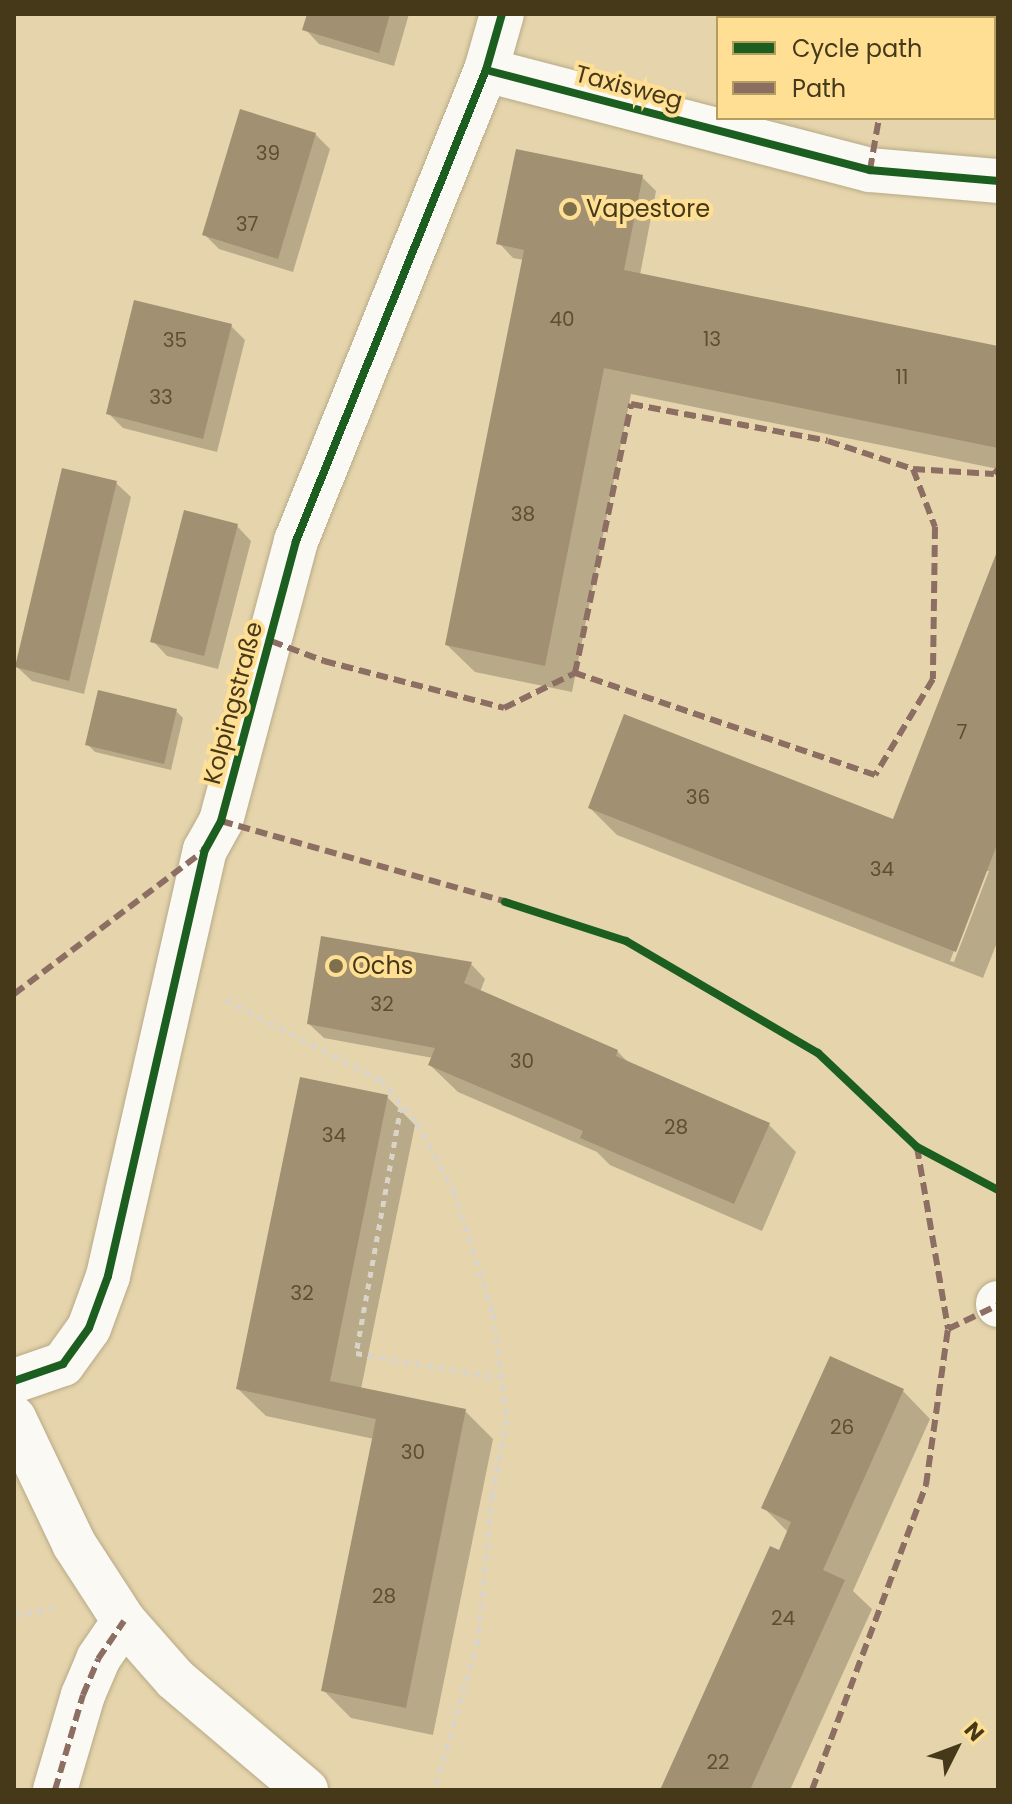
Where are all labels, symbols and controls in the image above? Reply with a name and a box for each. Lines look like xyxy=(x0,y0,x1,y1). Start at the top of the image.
legend xyxy=(716,16,996,120)
text: Cycle path xyxy=(792,32,922,65)
street label: Taxisweg xyxy=(572,59,686,115)
text: Path xyxy=(792,72,846,105)
house number: 39 xyxy=(256,141,280,165)
place label: Vapestore xyxy=(586,195,710,223)
marker: Vapestore xyxy=(561,200,579,218)
house number: 37 xyxy=(236,212,258,236)
house number: 40 xyxy=(549,307,575,331)
house number: 13 xyxy=(703,327,721,351)
house number: 35 xyxy=(163,328,187,352)
house number: 11 xyxy=(896,365,908,389)
house number: 33 xyxy=(149,385,173,409)
house number: 38 xyxy=(511,502,535,526)
street label: Kolpingstraße xyxy=(197,619,269,787)
house number: 7 xyxy=(957,720,967,744)
house number: 36 xyxy=(686,785,710,809)
house number: 34 xyxy=(870,857,894,881)
place label: Ochs xyxy=(352,952,413,980)
marker: Ochs xyxy=(327,957,345,975)
house number: 32 xyxy=(370,992,394,1016)
house number: 30 xyxy=(510,1049,534,1073)
house number: 28 xyxy=(664,1115,688,1139)
house number: 34 xyxy=(322,1123,346,1147)
house number: 32 xyxy=(290,1281,314,1305)
house number: 26 xyxy=(830,1415,854,1439)
house number: 30 xyxy=(401,1440,425,1464)
house number: 28 xyxy=(372,1584,396,1608)
house number: 24 xyxy=(771,1606,795,1630)
north arrow xyxy=(916,1708,996,1788)
text: N xyxy=(957,1715,991,1748)
house number: 22 xyxy=(707,1750,729,1774)

